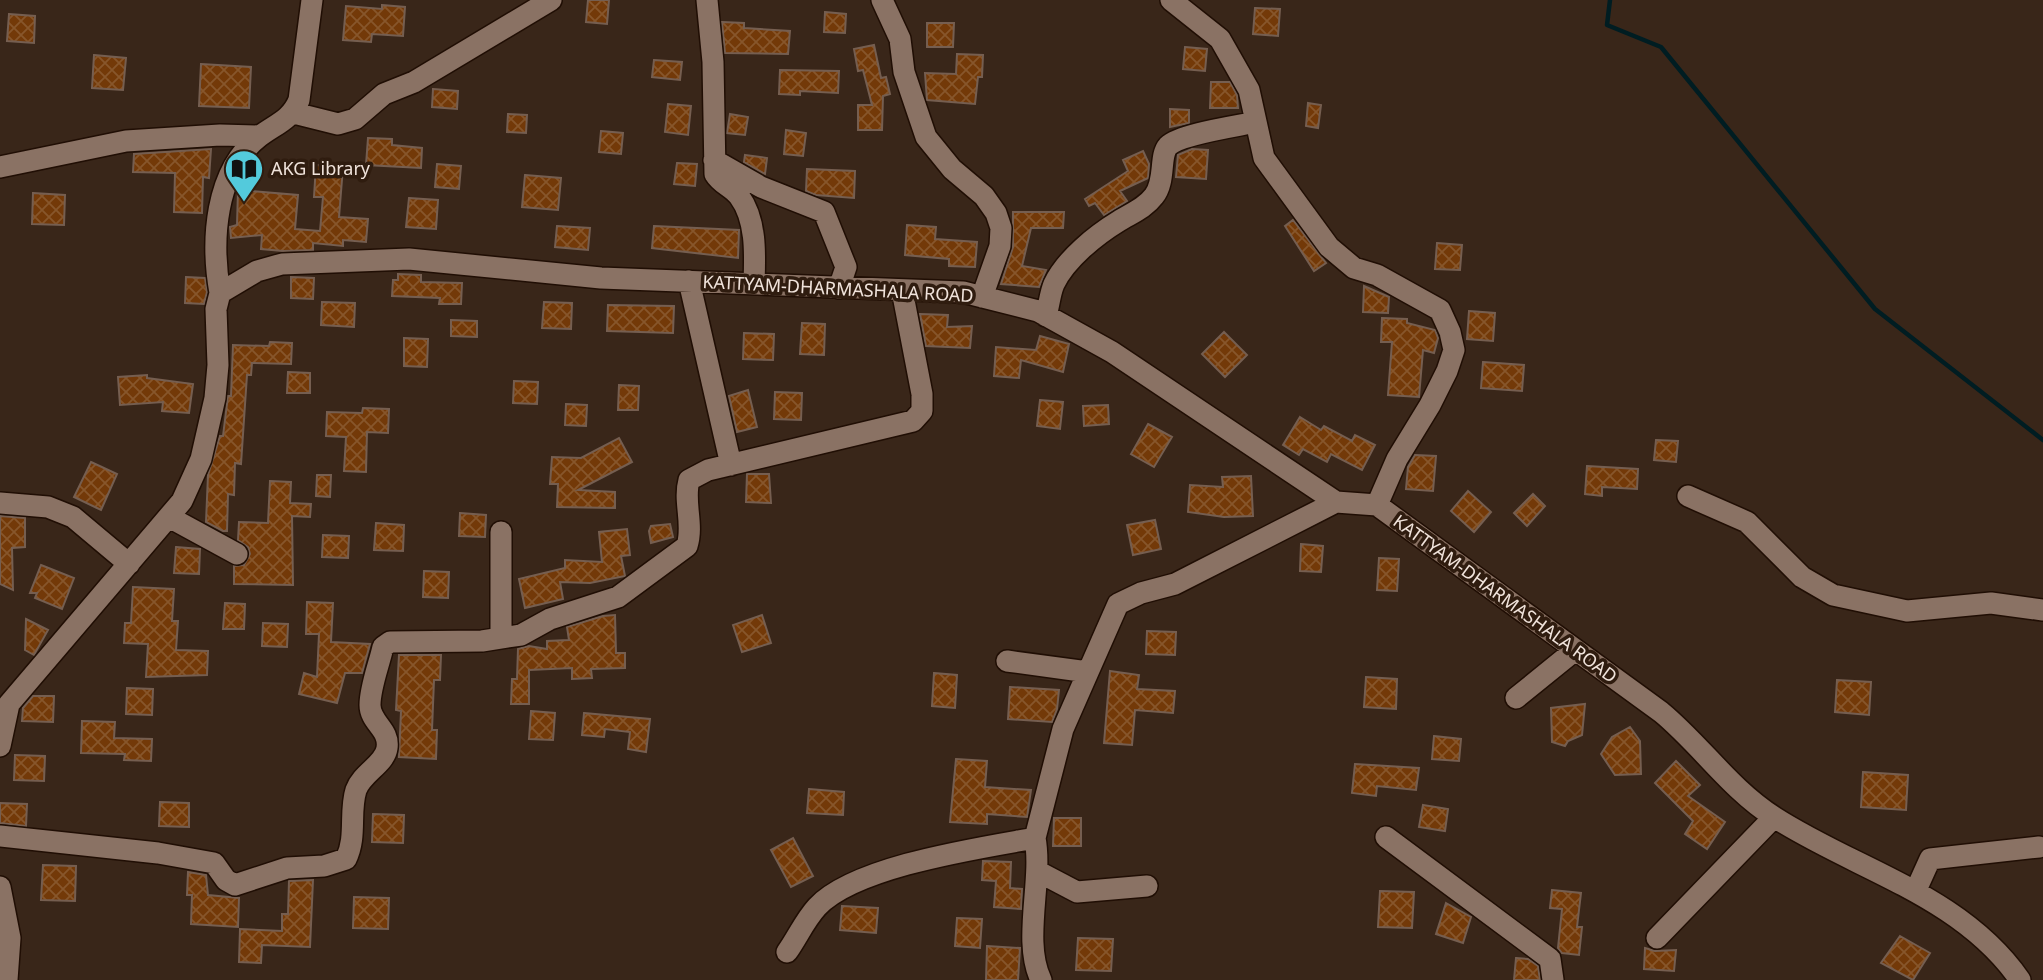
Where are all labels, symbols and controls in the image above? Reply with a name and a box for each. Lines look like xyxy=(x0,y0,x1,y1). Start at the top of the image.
library icon: AKG Library xyxy=(223,148,265,203)
place label: AKG Library xyxy=(271,156,371,180)
street label: KATTYAM-DHARMASHALA ROAD xyxy=(702,269,974,307)
street label: KATTYAM-DHARMASHALA ROAD xyxy=(1389,509,1622,688)

